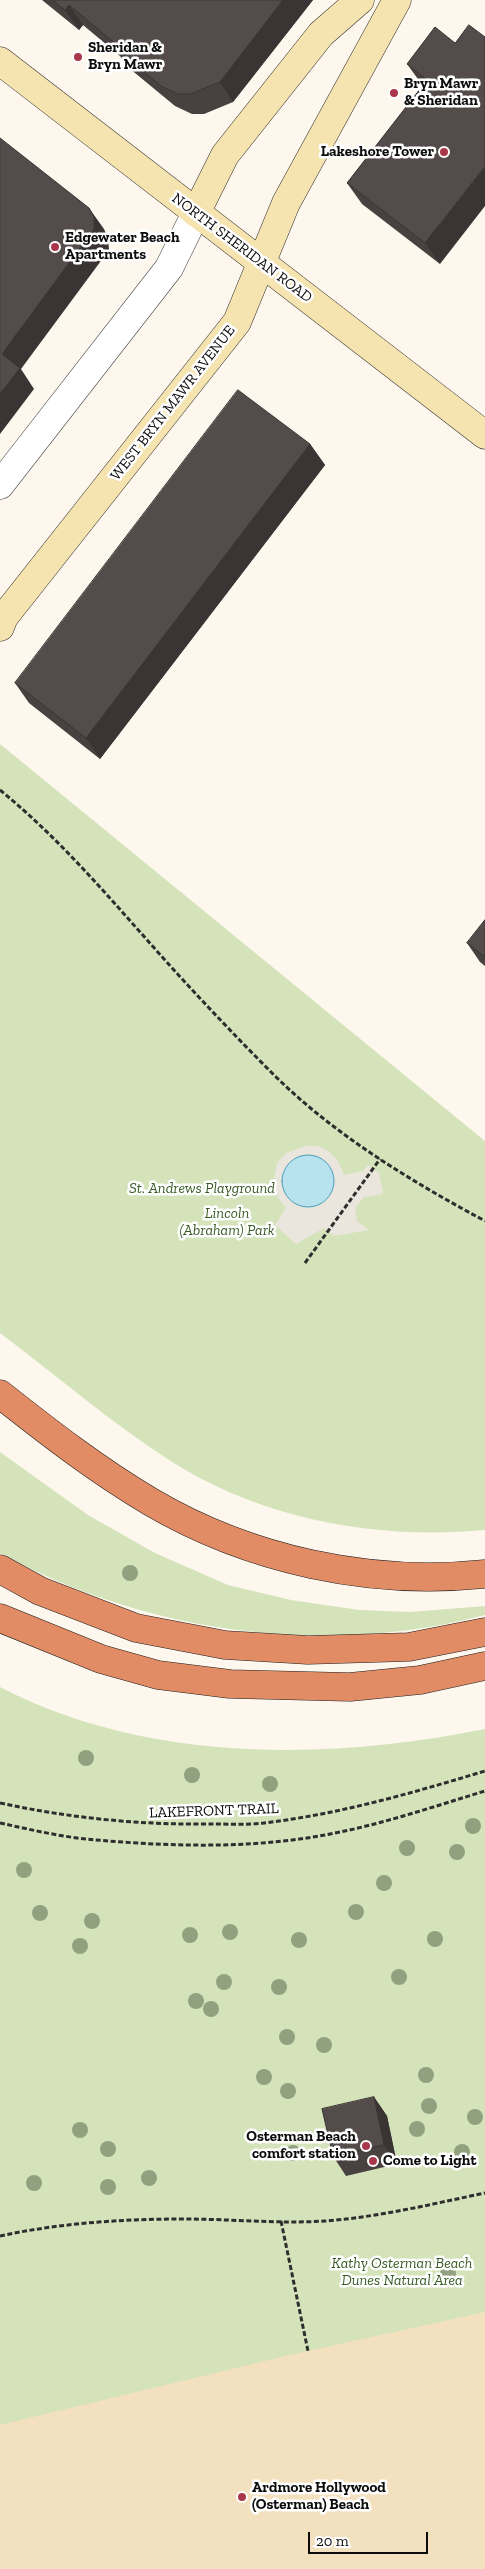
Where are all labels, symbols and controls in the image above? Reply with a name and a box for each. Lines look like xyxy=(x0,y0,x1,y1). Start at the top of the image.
place label: Sheridan & Bryn Mawr xyxy=(88,39,162,74)
marker: Sheridan & Bryn Mawr xyxy=(72,51,84,63)
place label: Bryn Mawr & Sheridan xyxy=(404,75,478,110)
marker: Bryn Mawr & Sheridan xyxy=(388,87,400,99)
place label: Lakeshore Tower xyxy=(321,143,434,161)
marker: Lakeshore Tower xyxy=(438,146,450,158)
street label: NORTH SHERIDAN ROAD xyxy=(168,189,316,307)
place label: Edgewater Beach Apartments xyxy=(65,229,180,264)
marker: Edgewater Beach Apartments xyxy=(49,241,61,253)
street label: WEST BRYN MAWR AVENUE xyxy=(107,322,239,484)
park label: St. Andrews Playground xyxy=(129,1180,275,1198)
park label: Lincoln (Abraham) Park xyxy=(179,1205,275,1240)
street label: LAKEFRONT TRAIL xyxy=(149,1800,279,1822)
place label: Osterman Beach comfort station xyxy=(246,2128,356,2163)
marker: Osterman Beach comfort station xyxy=(360,2140,372,2152)
place label: Come to Light xyxy=(383,2152,476,2170)
marker: Come to Light xyxy=(367,2155,379,2167)
park label: Kathy Osterman Beach Dunes Natural Area xyxy=(332,2255,472,2290)
place label: Ardmore Hollywood (Osterman) Beach xyxy=(252,2479,386,2514)
marker: Ardmore Hollywood (Osterman) Beach xyxy=(236,2491,248,2503)
scale bar xyxy=(310,2522,430,2554)
text: 20 m xyxy=(316,2532,349,2550)

